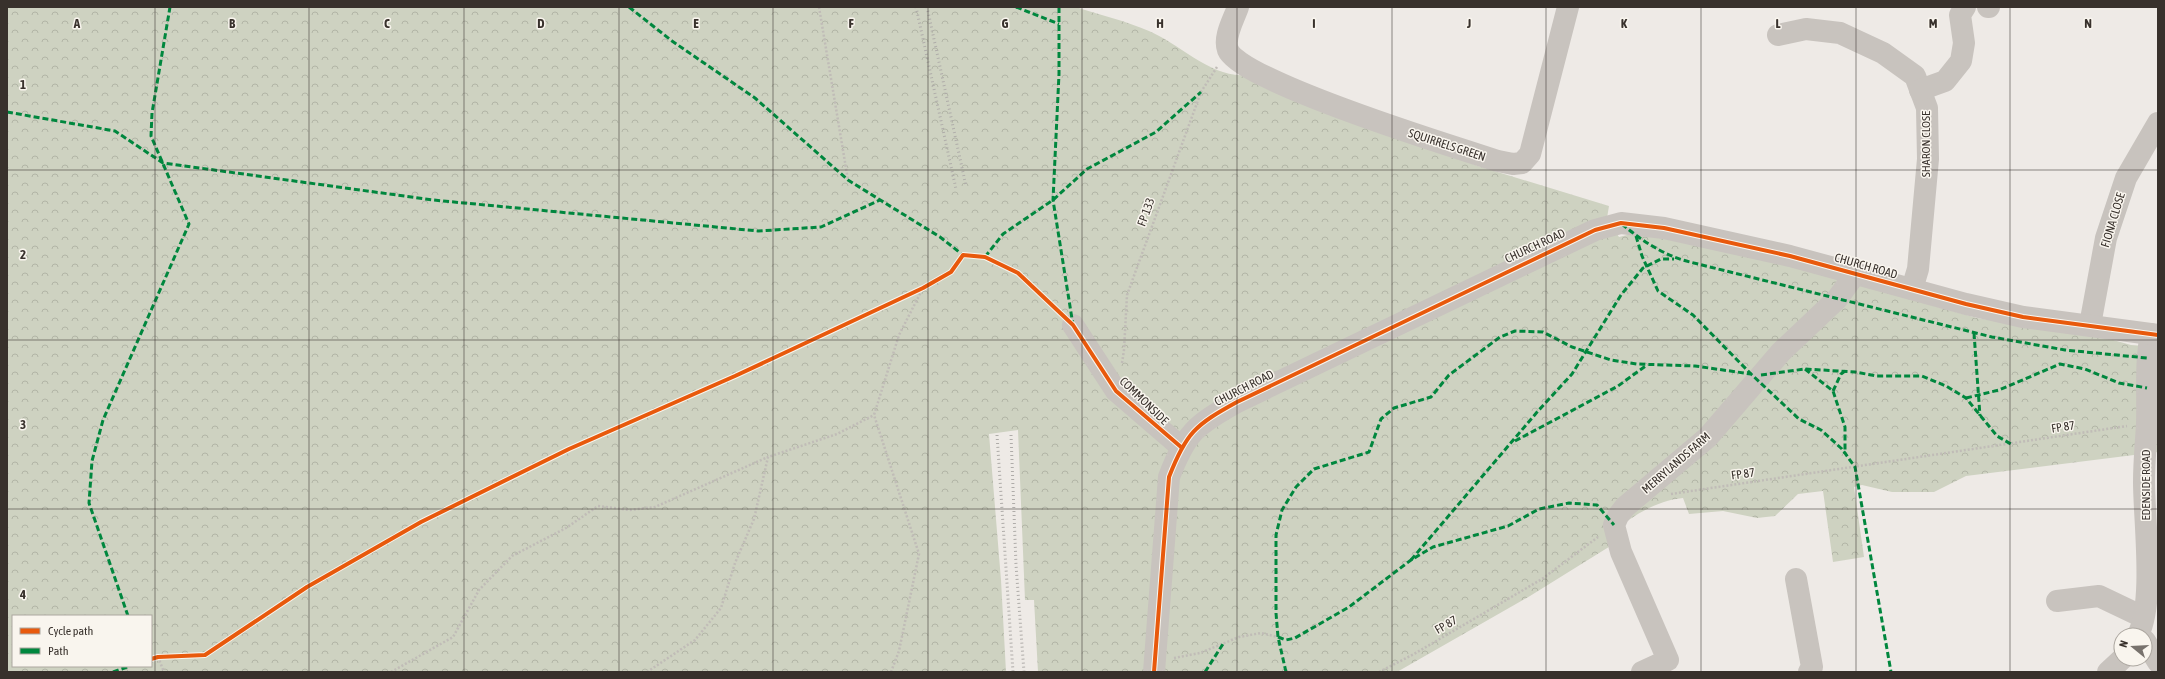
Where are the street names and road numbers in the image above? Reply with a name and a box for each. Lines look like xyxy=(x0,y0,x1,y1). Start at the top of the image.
street label: SHARON CLOSE xyxy=(1919,111,1933,177)
street label: SQUIRRELS GREEN xyxy=(1407,126,1487,164)
street label: FIONA CLOSE xyxy=(2098,191,2128,249)
street label: FP 133 xyxy=(1134,196,1158,228)
street label: CHURCH ROAD xyxy=(1503,226,1568,266)
street label: CHURCH ROAD xyxy=(1833,250,1899,282)
street label: CHURCH ROAD xyxy=(1212,367,1276,409)
street label: COMMONSIDE xyxy=(1117,374,1171,428)
street label: FP 87 xyxy=(2050,418,2076,436)
street label: MERRYLANDS FARM xyxy=(1639,430,1713,496)
street label: EDENSIDE ROAD xyxy=(2139,449,2153,521)
street label: FP 87 xyxy=(1730,465,1756,483)
street label: FP 87 xyxy=(1432,613,1460,637)

